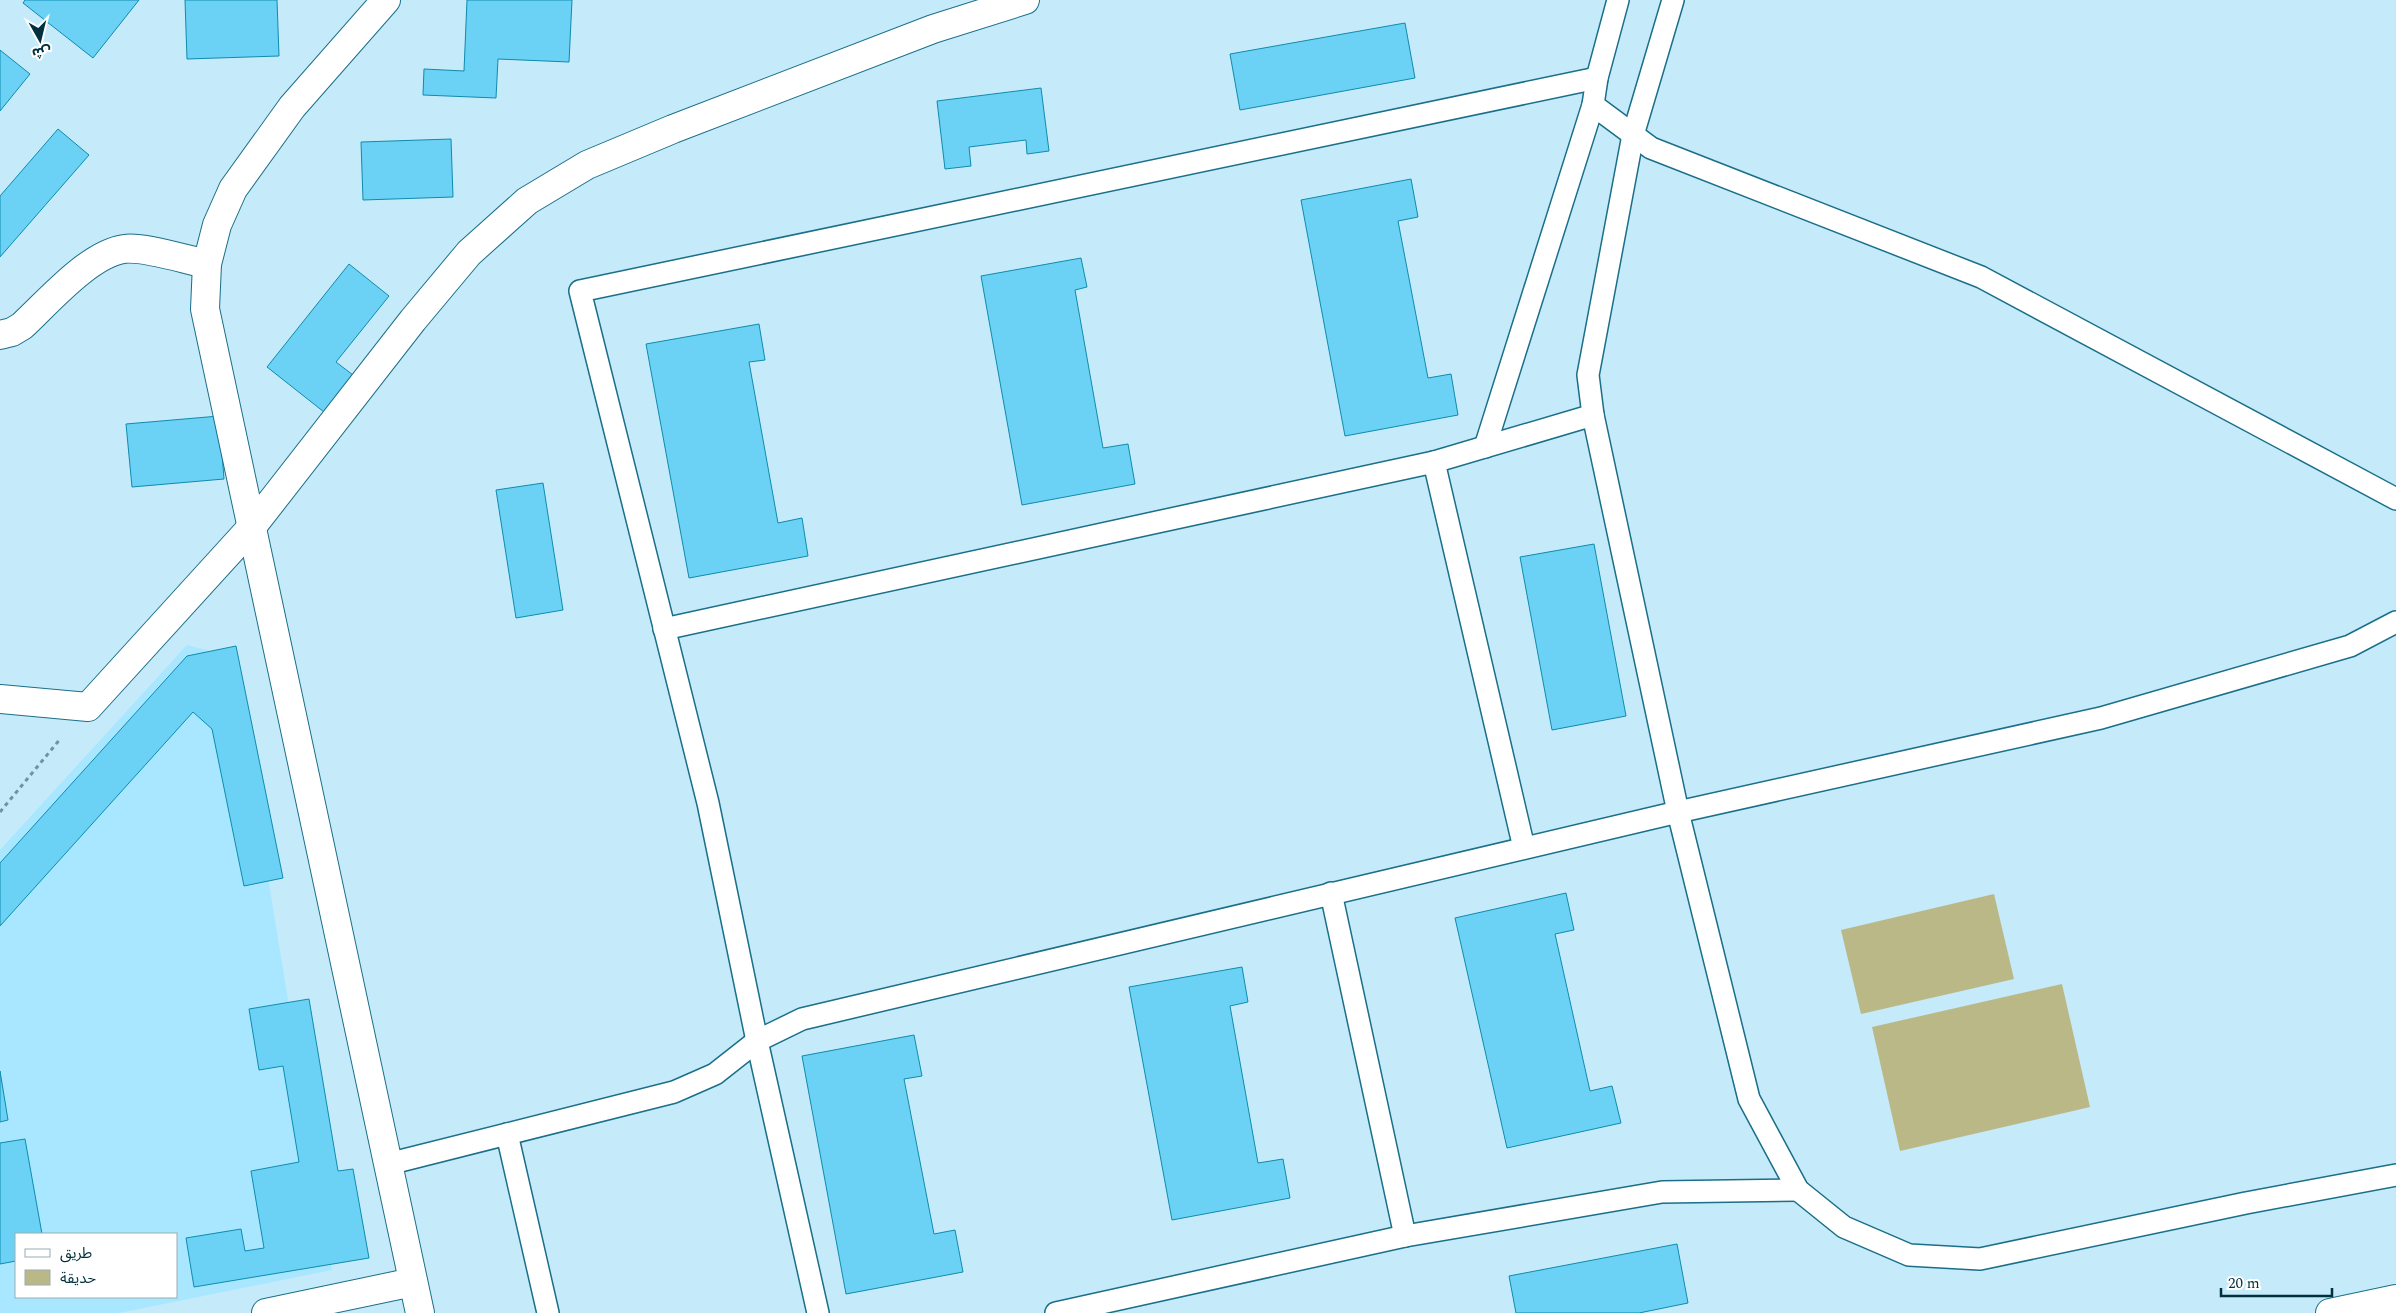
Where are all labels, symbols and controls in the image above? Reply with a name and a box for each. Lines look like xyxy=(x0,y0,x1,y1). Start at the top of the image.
north arrow xyxy=(15,15,65,65)
text: ش xyxy=(31,41,53,64)
legend xyxy=(15,1233,178,1298)
text: طريق xyxy=(60,1242,92,1265)
scale bar xyxy=(2221,1266,2332,1298)
text: حديقة xyxy=(60,1267,96,1290)
text: 20 m xyxy=(2228,1272,2260,1295)

